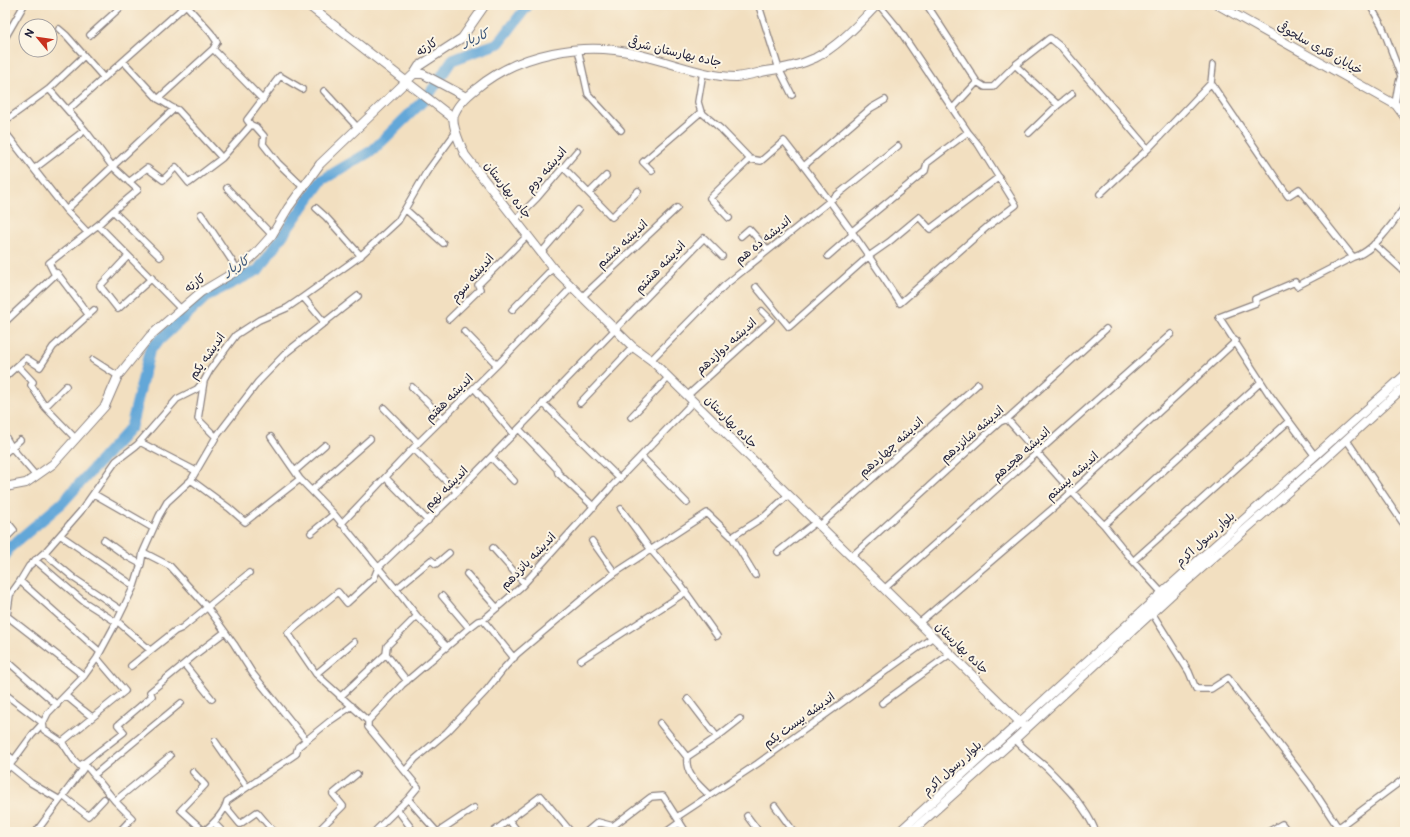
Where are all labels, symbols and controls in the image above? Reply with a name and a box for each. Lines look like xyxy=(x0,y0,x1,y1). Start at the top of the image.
north arrow xyxy=(18,18,58,58)
street label: خیابان فکری سلجوقی xyxy=(1274,19,1365,78)
water label: کاربار xyxy=(458,25,493,51)
text: N xyxy=(22,27,37,40)
street label: جاده بهارستان شرقی xyxy=(627,34,723,71)
street label: کارته xyxy=(414,35,441,60)
street label: اندیشه دوم xyxy=(522,144,571,197)
street label: جاده بهارستان xyxy=(481,159,535,222)
street label: اندیشه ده هم xyxy=(732,213,795,268)
street label: اندیشه ششم xyxy=(594,217,652,273)
street label: اندیشه هشتم xyxy=(632,238,690,297)
water label: کاربار xyxy=(219,251,254,280)
street label: اندیشه سوم xyxy=(447,251,498,306)
street label: کارته xyxy=(182,271,209,296)
street label: اندیشه دوازدهم xyxy=(693,315,761,378)
street label: اندیشه یکم xyxy=(186,330,230,383)
street label: اندیشه هفتم xyxy=(422,371,477,426)
street label: جاده بهارستان xyxy=(701,393,760,452)
street label: اندیشه شانزدهم xyxy=(937,403,1008,467)
street label: اندیشه چهاردهم xyxy=(856,414,928,481)
street label: اندیشه هجدهم xyxy=(989,424,1054,485)
street label: اندیشه بیستم xyxy=(1043,449,1103,505)
street label: اندیشه نهم xyxy=(421,463,472,514)
street label: بلوار رسول اکرم xyxy=(1172,509,1239,571)
street label: اندیشه پانزدهم xyxy=(497,530,560,594)
street label: جاده بهارستان xyxy=(932,619,992,678)
street label: اندیشه بیست یکم xyxy=(761,689,839,752)
street label: بلوار رسول اکرم xyxy=(919,738,986,800)

